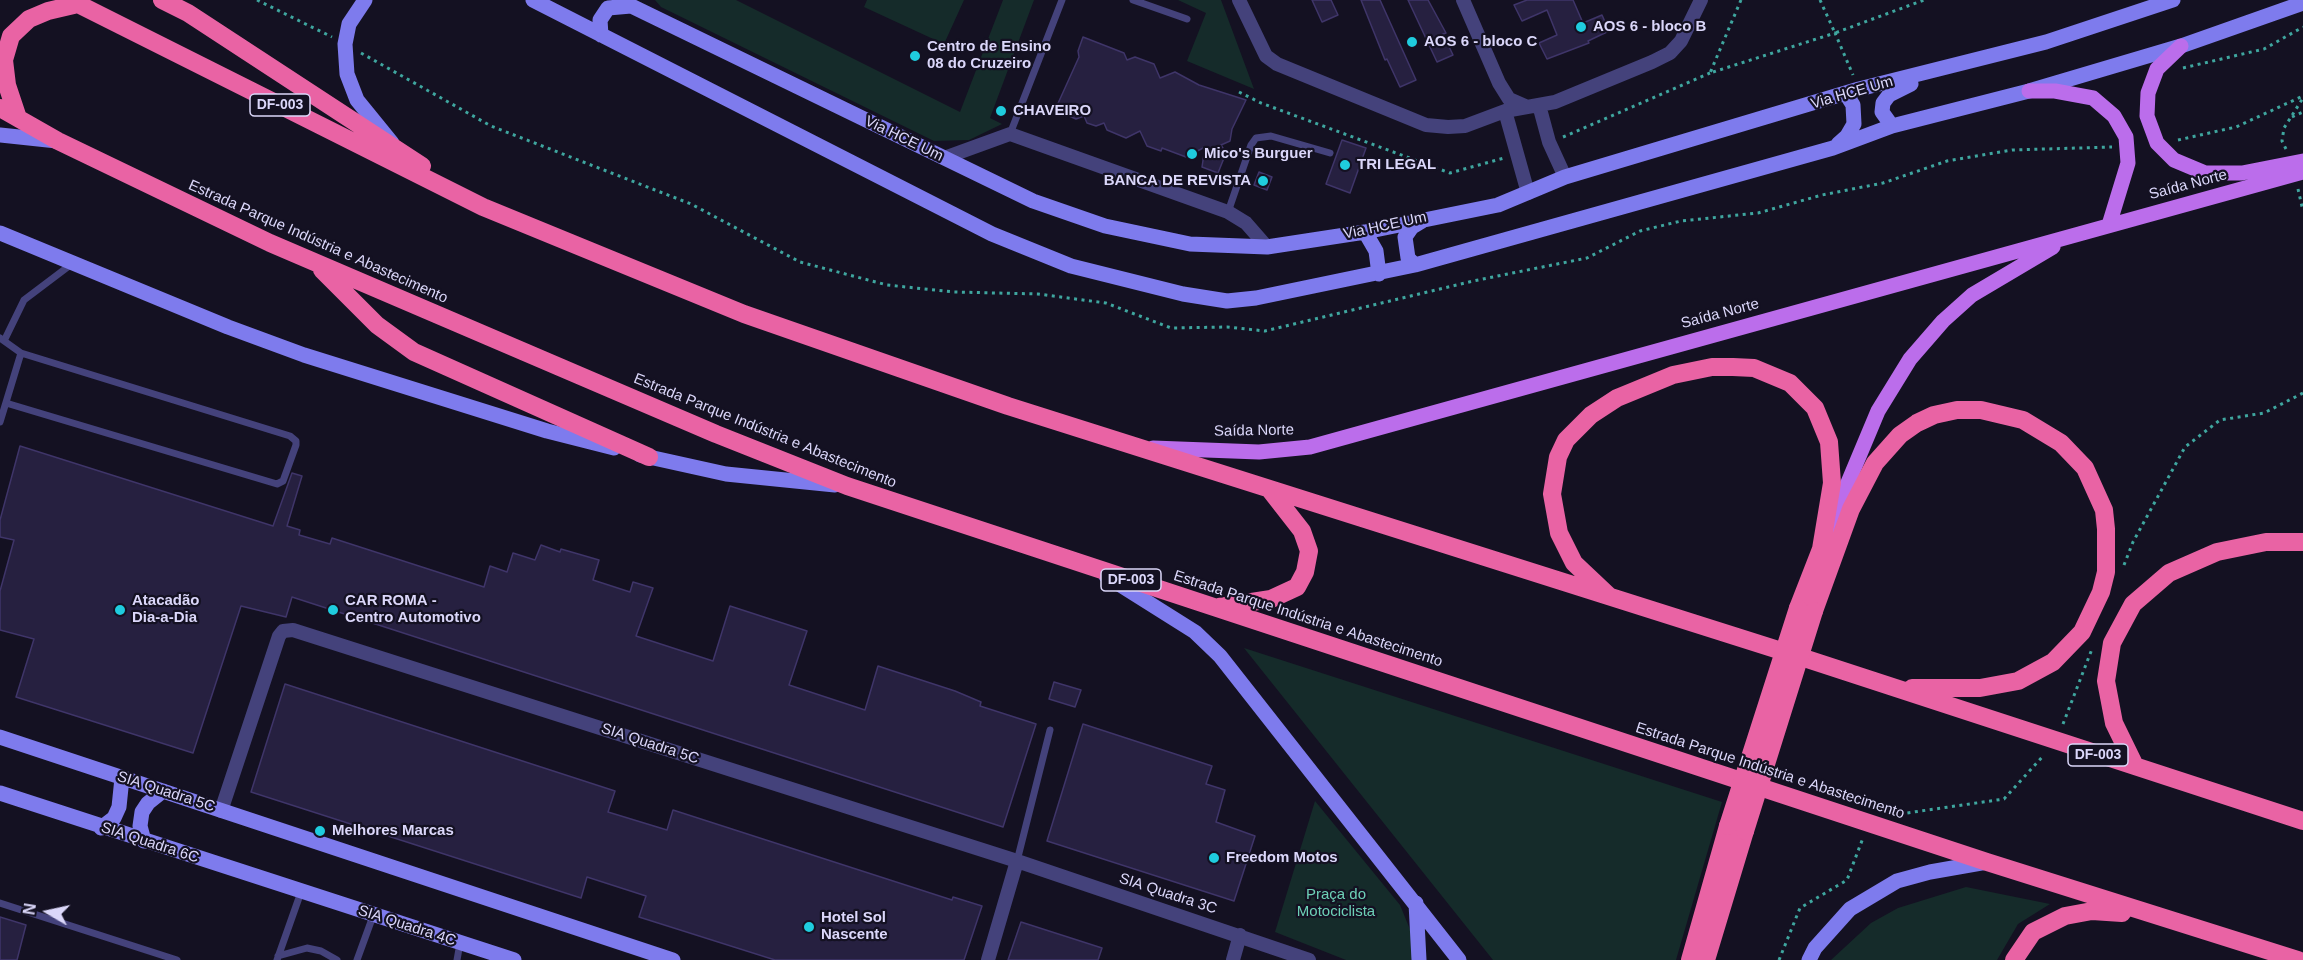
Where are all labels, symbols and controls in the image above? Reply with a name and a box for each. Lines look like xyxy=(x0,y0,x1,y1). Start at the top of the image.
place label: AOS 6 - bloco B xyxy=(1593,18,1706,36)
marker: AOS 6 - bloco B xyxy=(1574,20,1588,34)
place label: AOS 6 - bloco C xyxy=(1424,33,1537,51)
marker: AOS 6 - bloco C xyxy=(1405,35,1419,49)
place label: Centro de Ensino 08 do Cruzeiro xyxy=(927,38,1051,73)
marker: Centro de Ensino 08 do Cruzeiro xyxy=(908,49,922,63)
street label: Via HCE Um xyxy=(1809,73,1895,113)
road number: DF-003 xyxy=(250,94,310,116)
place label: CHAVEIRO xyxy=(1013,102,1091,120)
marker: CHAVEIRO xyxy=(994,104,1008,118)
street label: Via HCE Um xyxy=(862,112,946,166)
place label: Mico's Burguer xyxy=(1204,145,1313,163)
marker: Mico's Burguer xyxy=(1185,147,1199,161)
place label: TRI LEGAL xyxy=(1357,156,1436,174)
marker: TRI LEGAL xyxy=(1338,158,1352,172)
street label: Saída Norte xyxy=(2147,166,2229,204)
place label: BANCA DE REVISTA xyxy=(1104,172,1251,190)
marker: BANCA DE REVISTA xyxy=(1256,174,1270,188)
street label: Estrada Parque Indústria e Abastecimento xyxy=(186,176,450,308)
street label: Via HCE Um xyxy=(1342,208,1428,244)
street label: Saída Norte xyxy=(1679,295,1761,333)
street label: Estrada Parque Indústria e Abastecimento xyxy=(631,370,899,492)
street label: Saída Norte xyxy=(1214,421,1294,441)
street label: Estrada Parque Indústria e Abastecimento xyxy=(1171,567,1445,671)
road number: DF-003 xyxy=(1101,569,1161,591)
place label: Atacadão Dia-a-Dia xyxy=(132,592,200,627)
place label: CAR ROMA - Centro Automotivo xyxy=(345,592,481,627)
marker: Atacadão Dia-a-Dia xyxy=(113,603,127,617)
marker: CAR ROMA - Centro Automotivo xyxy=(326,603,340,617)
street label: Estrada Parque Indústria e Abastecimento xyxy=(1633,719,1907,823)
street label: SIA Quadra 5C xyxy=(599,720,701,768)
road number: DF-003 xyxy=(2068,744,2128,766)
street label: SIA Quadra 5C xyxy=(115,768,217,816)
street label: SIA Quadra 6C xyxy=(99,819,201,867)
place label: Melhores Marcas xyxy=(332,822,454,840)
marker: Melhores Marcas xyxy=(313,824,327,838)
place label: Freedom Motos xyxy=(1226,849,1338,867)
marker: Freedom Motos xyxy=(1207,851,1221,865)
street label: SIA Quadra 3C xyxy=(1117,870,1219,918)
north arrow xyxy=(18,882,78,942)
park label: Praça do Motociclista xyxy=(1297,886,1375,921)
text: N xyxy=(20,902,39,916)
street label: SIA Quadra 4C xyxy=(356,902,458,950)
place label: Hotel Sol Nascente xyxy=(821,909,888,944)
marker: Hotel Sol Nascente xyxy=(802,920,816,934)

